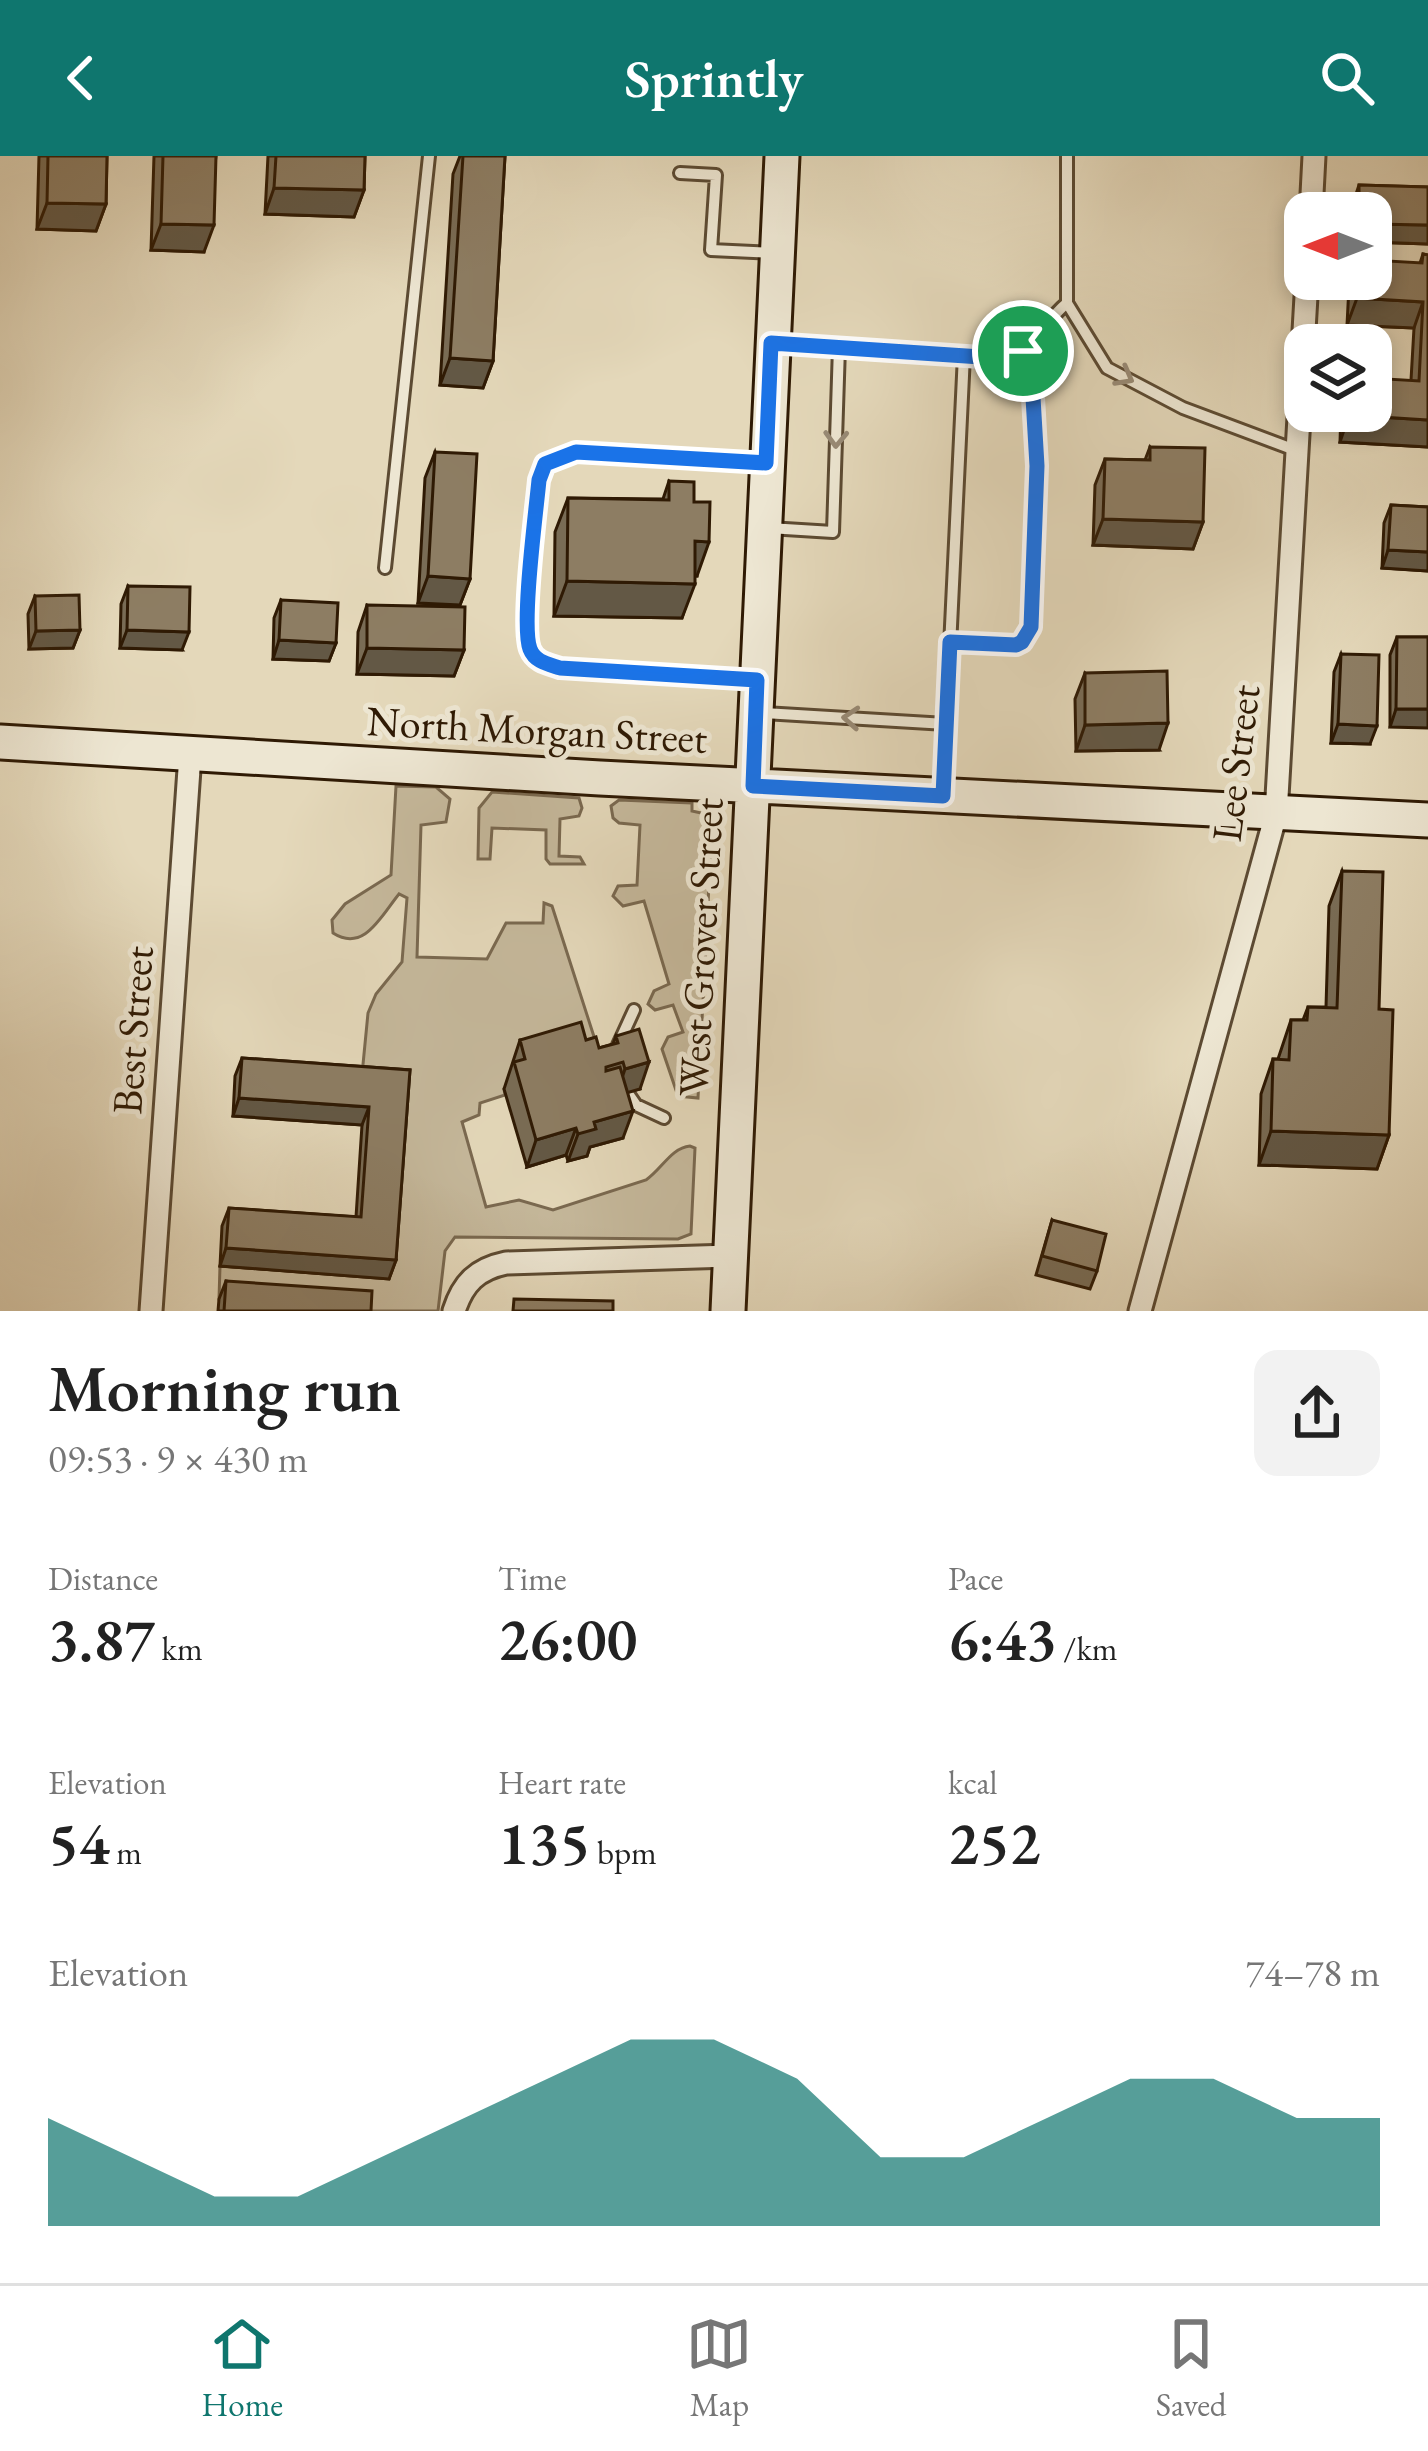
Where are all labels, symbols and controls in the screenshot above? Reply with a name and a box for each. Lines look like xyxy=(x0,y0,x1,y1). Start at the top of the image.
text: Sprintly xyxy=(624,43,804,113)
icon: back xyxy=(48,45,114,111)
icon: search xyxy=(1314,45,1380,111)
north arrow xyxy=(1284,192,1392,300)
map controls xyxy=(1284,192,1392,432)
pin xyxy=(972,300,1074,402)
icon: arrive xyxy=(990,318,1056,384)
button: layers xyxy=(1284,324,1392,432)
one-way arrow xyxy=(1112,363,1133,386)
one-way arrow xyxy=(823,430,849,449)
street label: Lee Street xyxy=(1199,682,1272,845)
street label: North Morgan Street xyxy=(365,693,709,766)
one-way arrow xyxy=(841,706,860,732)
street label: West Grover Street xyxy=(665,796,736,1098)
street label: Best Street xyxy=(99,944,166,1116)
text: Morning run xyxy=(48,1345,401,1431)
button: share xyxy=(1254,1350,1380,1476)
text: 09:53 · 9 × 430 m xyxy=(48,1433,308,1484)
text: Distance xyxy=(48,1557,158,1600)
text: Time xyxy=(498,1557,567,1600)
text: Pace xyxy=(948,1557,1003,1600)
text: 3.87 xyxy=(48,1600,155,1678)
text: 26:00 xyxy=(498,1600,637,1678)
text: 6:43 xyxy=(948,1600,1057,1678)
text: km xyxy=(155,1627,203,1670)
text: /km xyxy=(1057,1627,1118,1670)
text: Elevation xyxy=(48,1761,167,1804)
text: Heart rate xyxy=(498,1761,626,1804)
text: kcal xyxy=(948,1761,998,1804)
text: 54 xyxy=(48,1804,110,1882)
text: 135 xyxy=(498,1804,590,1882)
text: 252 xyxy=(948,1804,1040,1882)
text: m xyxy=(110,1831,142,1874)
text: bpm xyxy=(590,1831,657,1874)
text: Elevation xyxy=(48,1947,188,1998)
text: 74–78 m xyxy=(1246,1947,1380,1998)
tab: Home xyxy=(202,2311,283,2426)
tab: Map xyxy=(686,2311,752,2426)
tab: Saved xyxy=(1156,2311,1226,2426)

